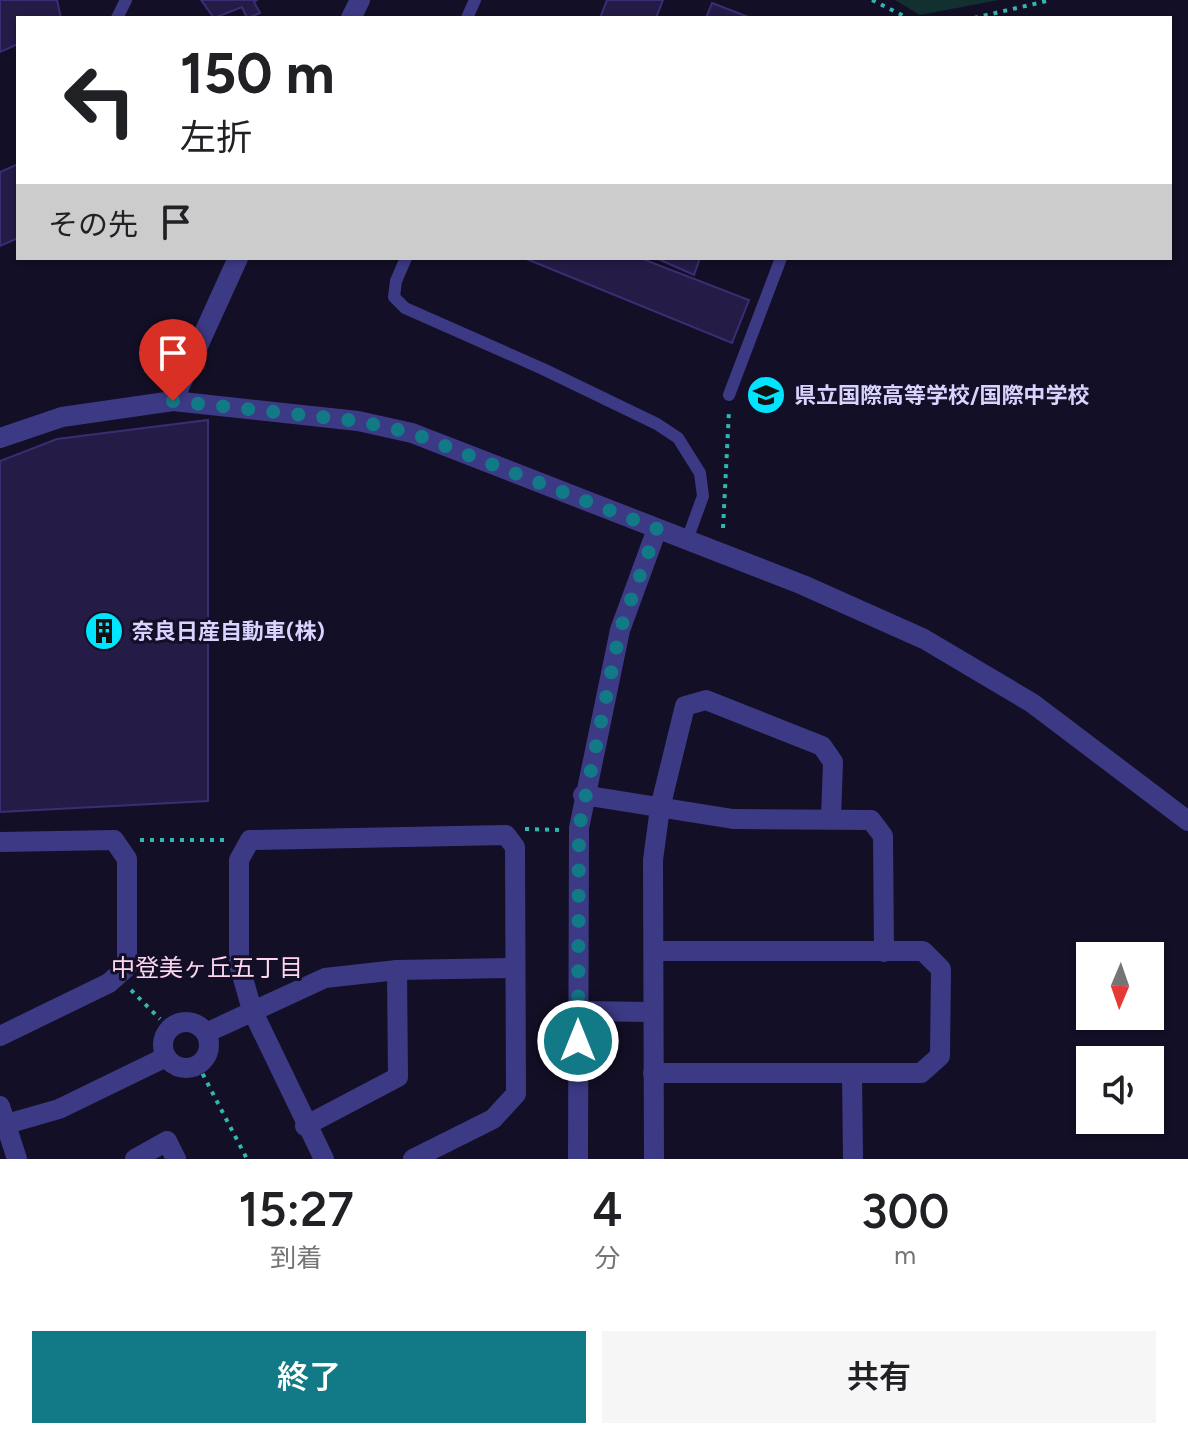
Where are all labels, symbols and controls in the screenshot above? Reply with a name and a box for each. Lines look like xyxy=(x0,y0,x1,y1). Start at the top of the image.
text: 150 m xyxy=(180,40,335,107)
icon: left xyxy=(48,48,152,152)
text: 左折 xyxy=(180,116,252,159)
icon: arrive xyxy=(154,200,198,244)
text: その先 xyxy=(48,206,138,243)
pin xyxy=(139,319,207,401)
icon: arrive xyxy=(151,331,195,375)
school or university icon: 県立国際高等学校/国際中学校 xyxy=(745,374,787,416)
place label: 県立国際高等学校/国際中学校 xyxy=(794,382,1090,409)
building icon: 奈良日産自動車(株) xyxy=(83,610,125,652)
place label: 奈良日産自動車(株) xyxy=(132,618,325,645)
north arrow xyxy=(1076,942,1164,1030)
map controls xyxy=(1076,942,1164,1134)
district label: 中登美ヶ丘五丁目 xyxy=(111,953,303,982)
position arrow xyxy=(536,999,620,1083)
button: sound xyxy=(1076,1046,1164,1134)
text: 15:27 xyxy=(239,1180,354,1238)
text: 4 xyxy=(592,1180,622,1238)
text: 300 xyxy=(861,1182,949,1240)
text: m xyxy=(894,1239,916,1271)
text: 到着 xyxy=(270,1242,322,1274)
text: 分 xyxy=(594,1242,620,1274)
button: 終了 xyxy=(32,1331,586,1423)
button: 共有 xyxy=(602,1331,1156,1423)

